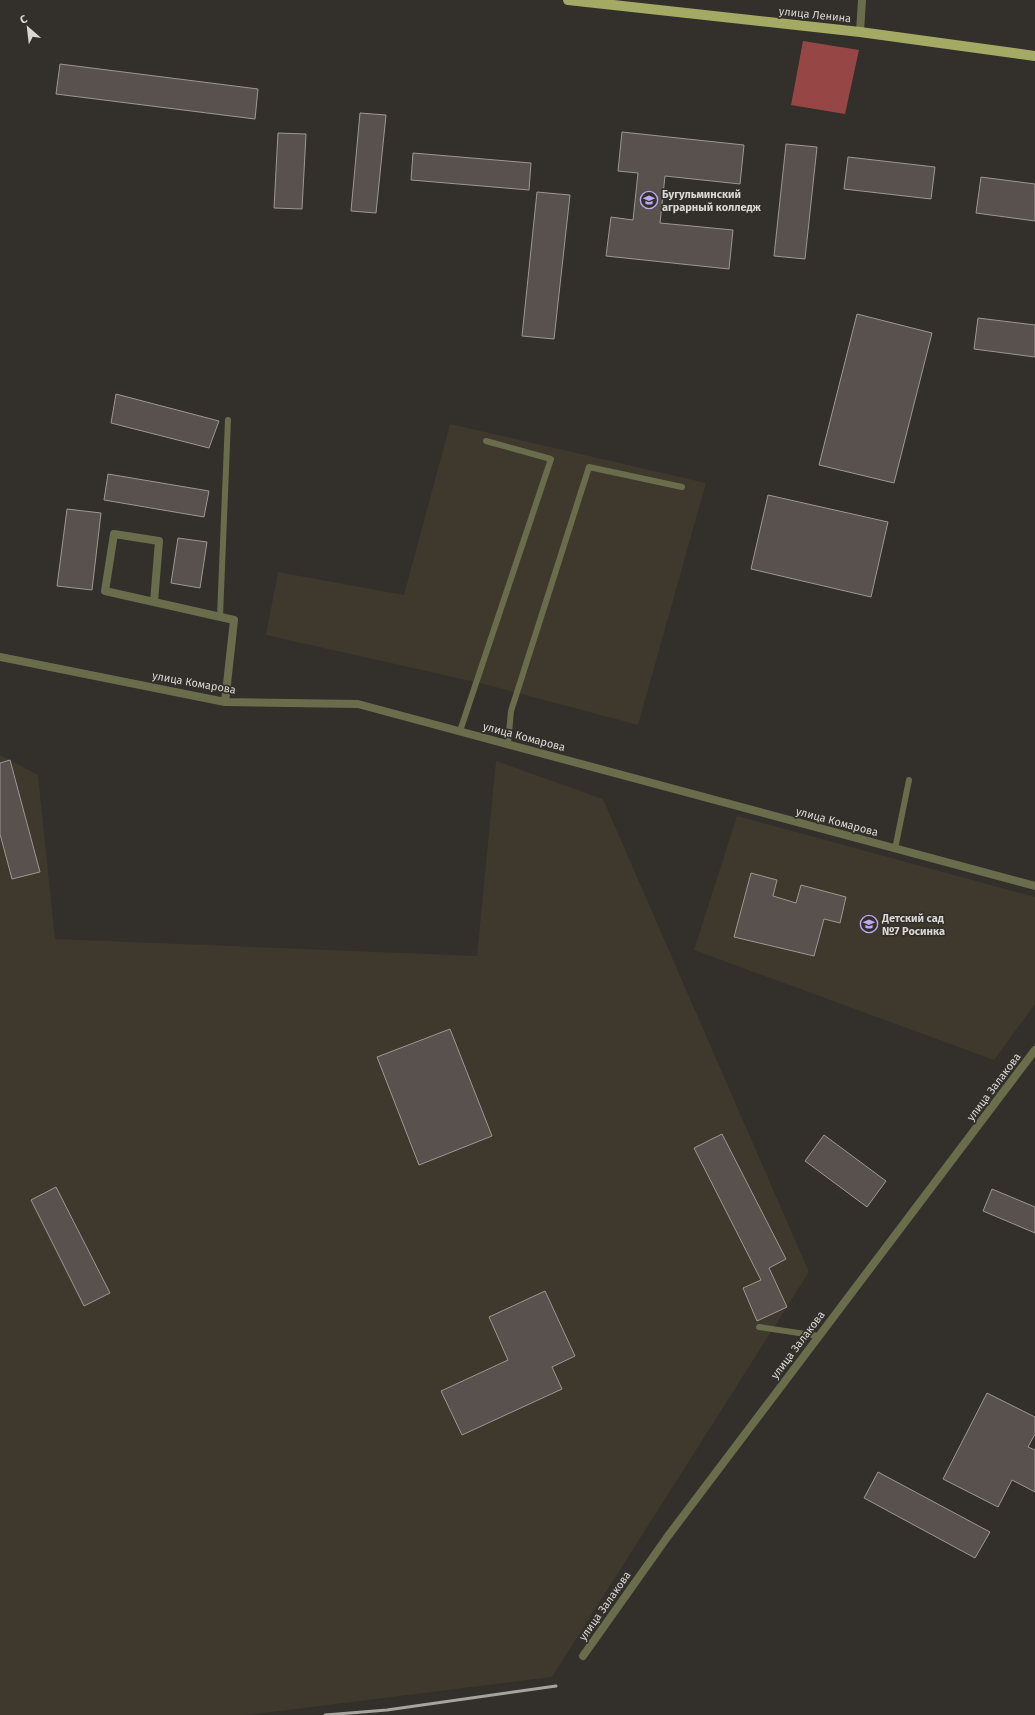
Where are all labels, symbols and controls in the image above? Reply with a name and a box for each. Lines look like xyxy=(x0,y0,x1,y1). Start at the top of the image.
street label: улица Ленина xyxy=(778,5,852,25)
north arrow xyxy=(8,8,48,48)
text: С xyxy=(18,12,30,27)
place label: Бугульминский аграрный колледж xyxy=(662,188,762,214)
school or university icon: Бугульминский аграрный колледж xyxy=(639,190,659,210)
street label: улица Комарова xyxy=(151,669,237,697)
street label: улица Комарова xyxy=(481,720,567,754)
street label: улица Комарова xyxy=(794,805,880,839)
place label: Детский сад №7 Росинка xyxy=(881,912,945,938)
school or university icon: Детский сад №7 Росинка xyxy=(859,914,879,934)
street label: улица Залакова xyxy=(964,1050,1024,1124)
street label: улица Залакова xyxy=(768,1308,828,1382)
street label: улица Залакова xyxy=(576,1569,634,1643)

